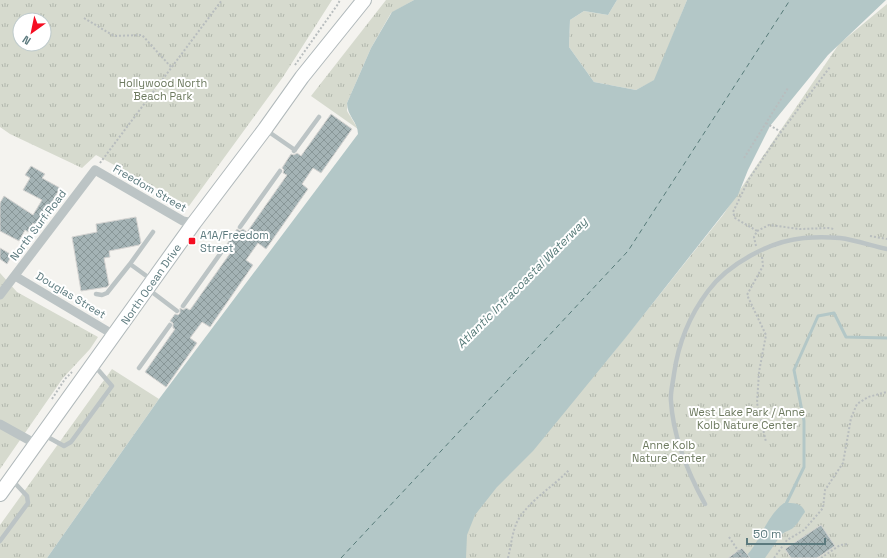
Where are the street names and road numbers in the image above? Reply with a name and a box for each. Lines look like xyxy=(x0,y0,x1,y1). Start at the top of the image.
street label: Freedom Street xyxy=(111,161,189,215)
street label: North Surf Road xyxy=(7,187,69,263)
street label: North Ocean Drive xyxy=(118,241,184,327)
street label: Douglas Street xyxy=(33,269,109,321)

